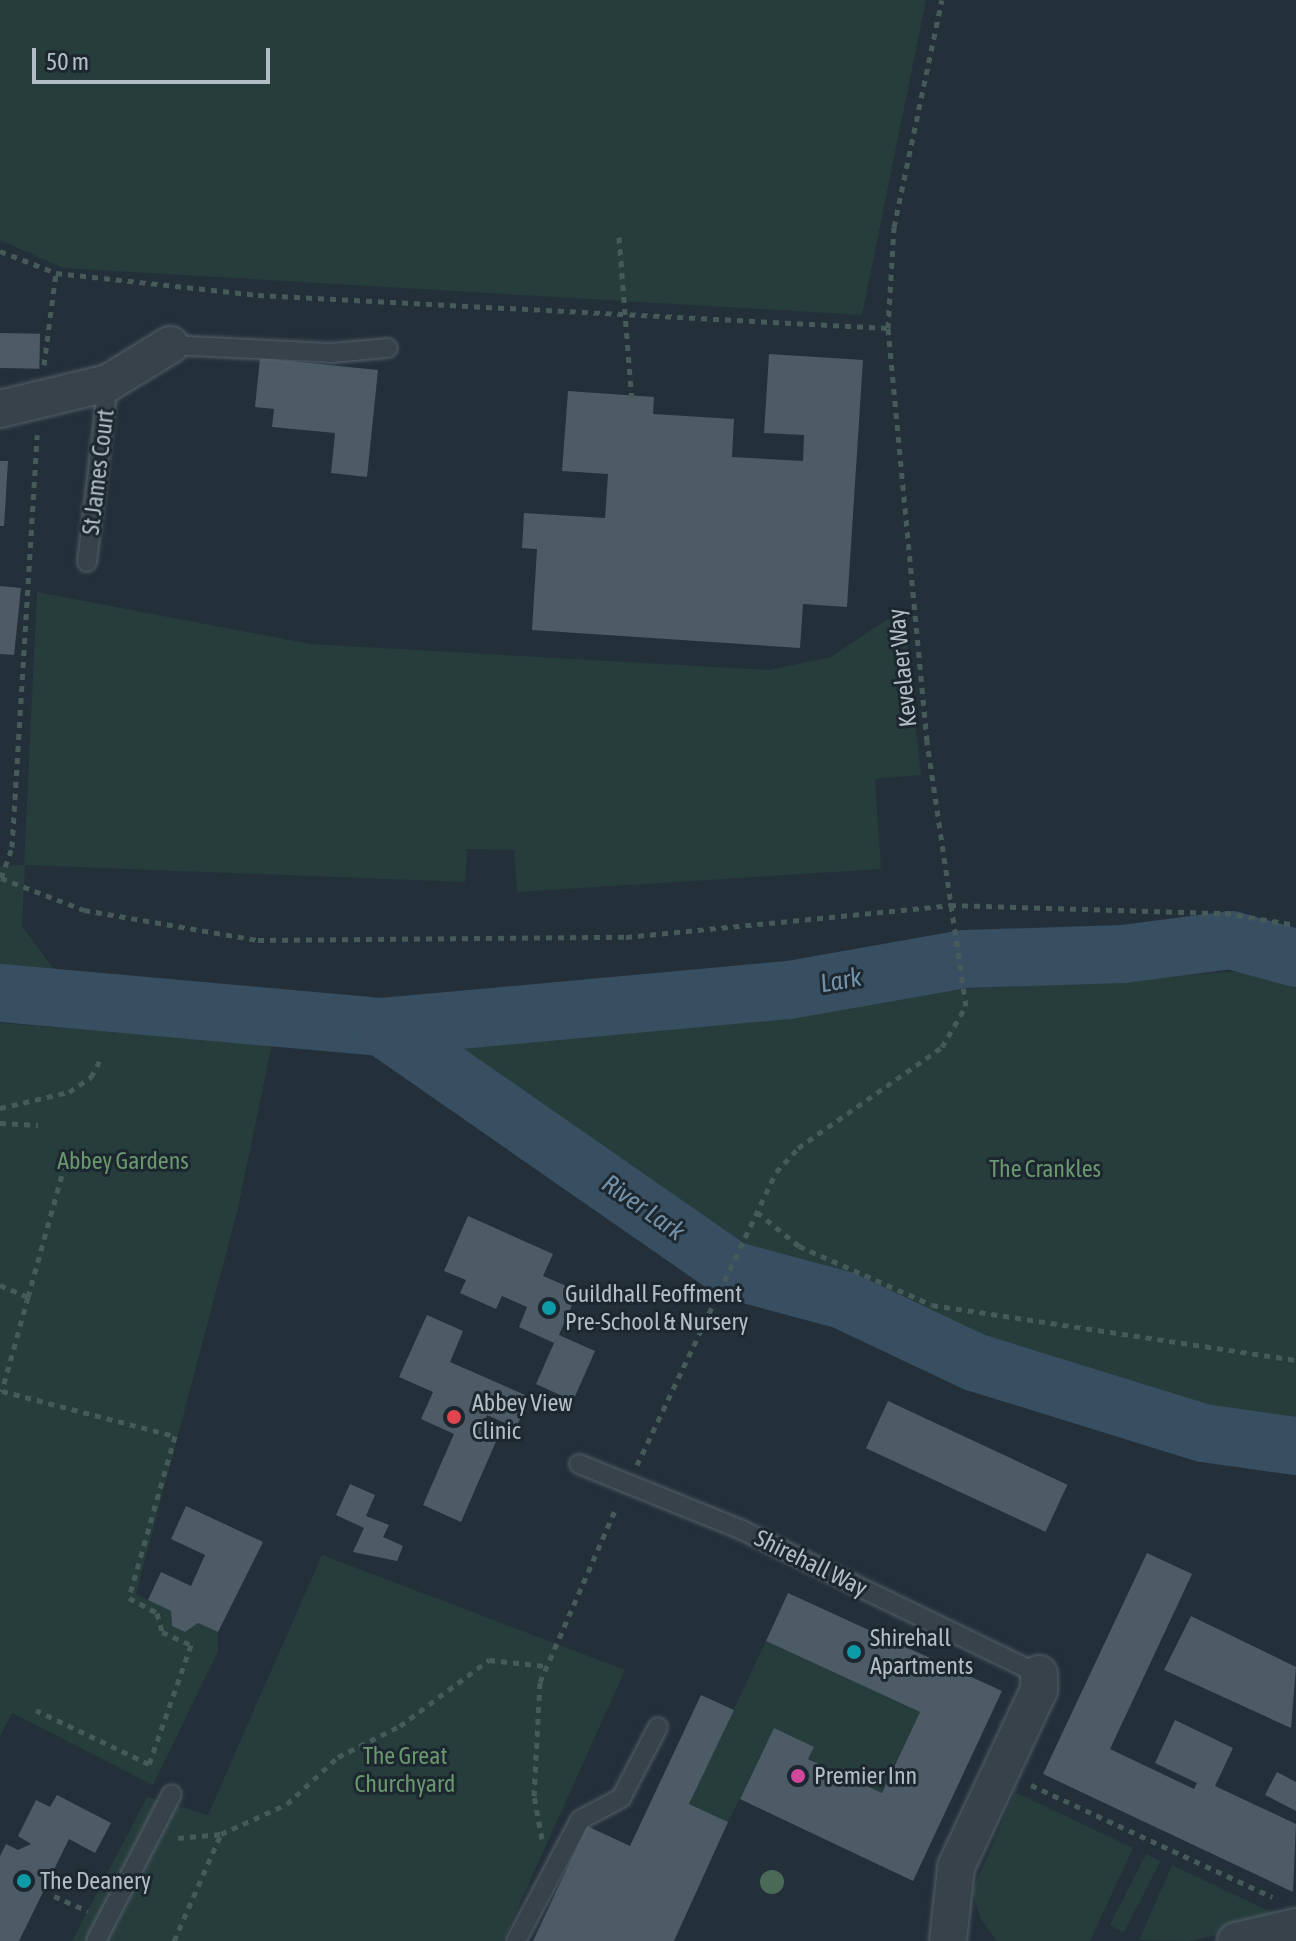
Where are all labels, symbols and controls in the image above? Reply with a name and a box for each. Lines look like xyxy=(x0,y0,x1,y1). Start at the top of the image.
scale bar xyxy=(36,32,274,82)
text: 50 m xyxy=(46,48,89,75)
street label: St James Court xyxy=(76,407,120,537)
street label: Kevelaer Way xyxy=(881,607,923,729)
water label: Lark xyxy=(818,962,864,1000)
park label: Abbey Gardens xyxy=(57,1147,189,1175)
park label: The Crankles xyxy=(989,1155,1101,1183)
water label: River Lark xyxy=(596,1168,690,1248)
place label: Guildhall Feoffment Pre-School & Nursery xyxy=(565,1280,748,1336)
marker: Guildhall Feoffment Pre-School & Nursery xyxy=(540,1299,558,1317)
place label: Abbey View Clinic xyxy=(472,1389,573,1445)
marker: Abbey View Clinic xyxy=(443,1406,465,1428)
street label: Shirehall Way xyxy=(750,1523,872,1603)
place label: Shirehall Apartments xyxy=(870,1624,973,1680)
marker: Shirehall Apartments xyxy=(845,1643,863,1661)
park label: The Great Churchyard xyxy=(355,1742,455,1798)
place label: Premier Inn xyxy=(814,1762,917,1790)
marker: Premier Inn xyxy=(789,1767,807,1785)
place label: The Deanery xyxy=(40,1867,151,1895)
marker: The Deanery xyxy=(15,1872,33,1890)

